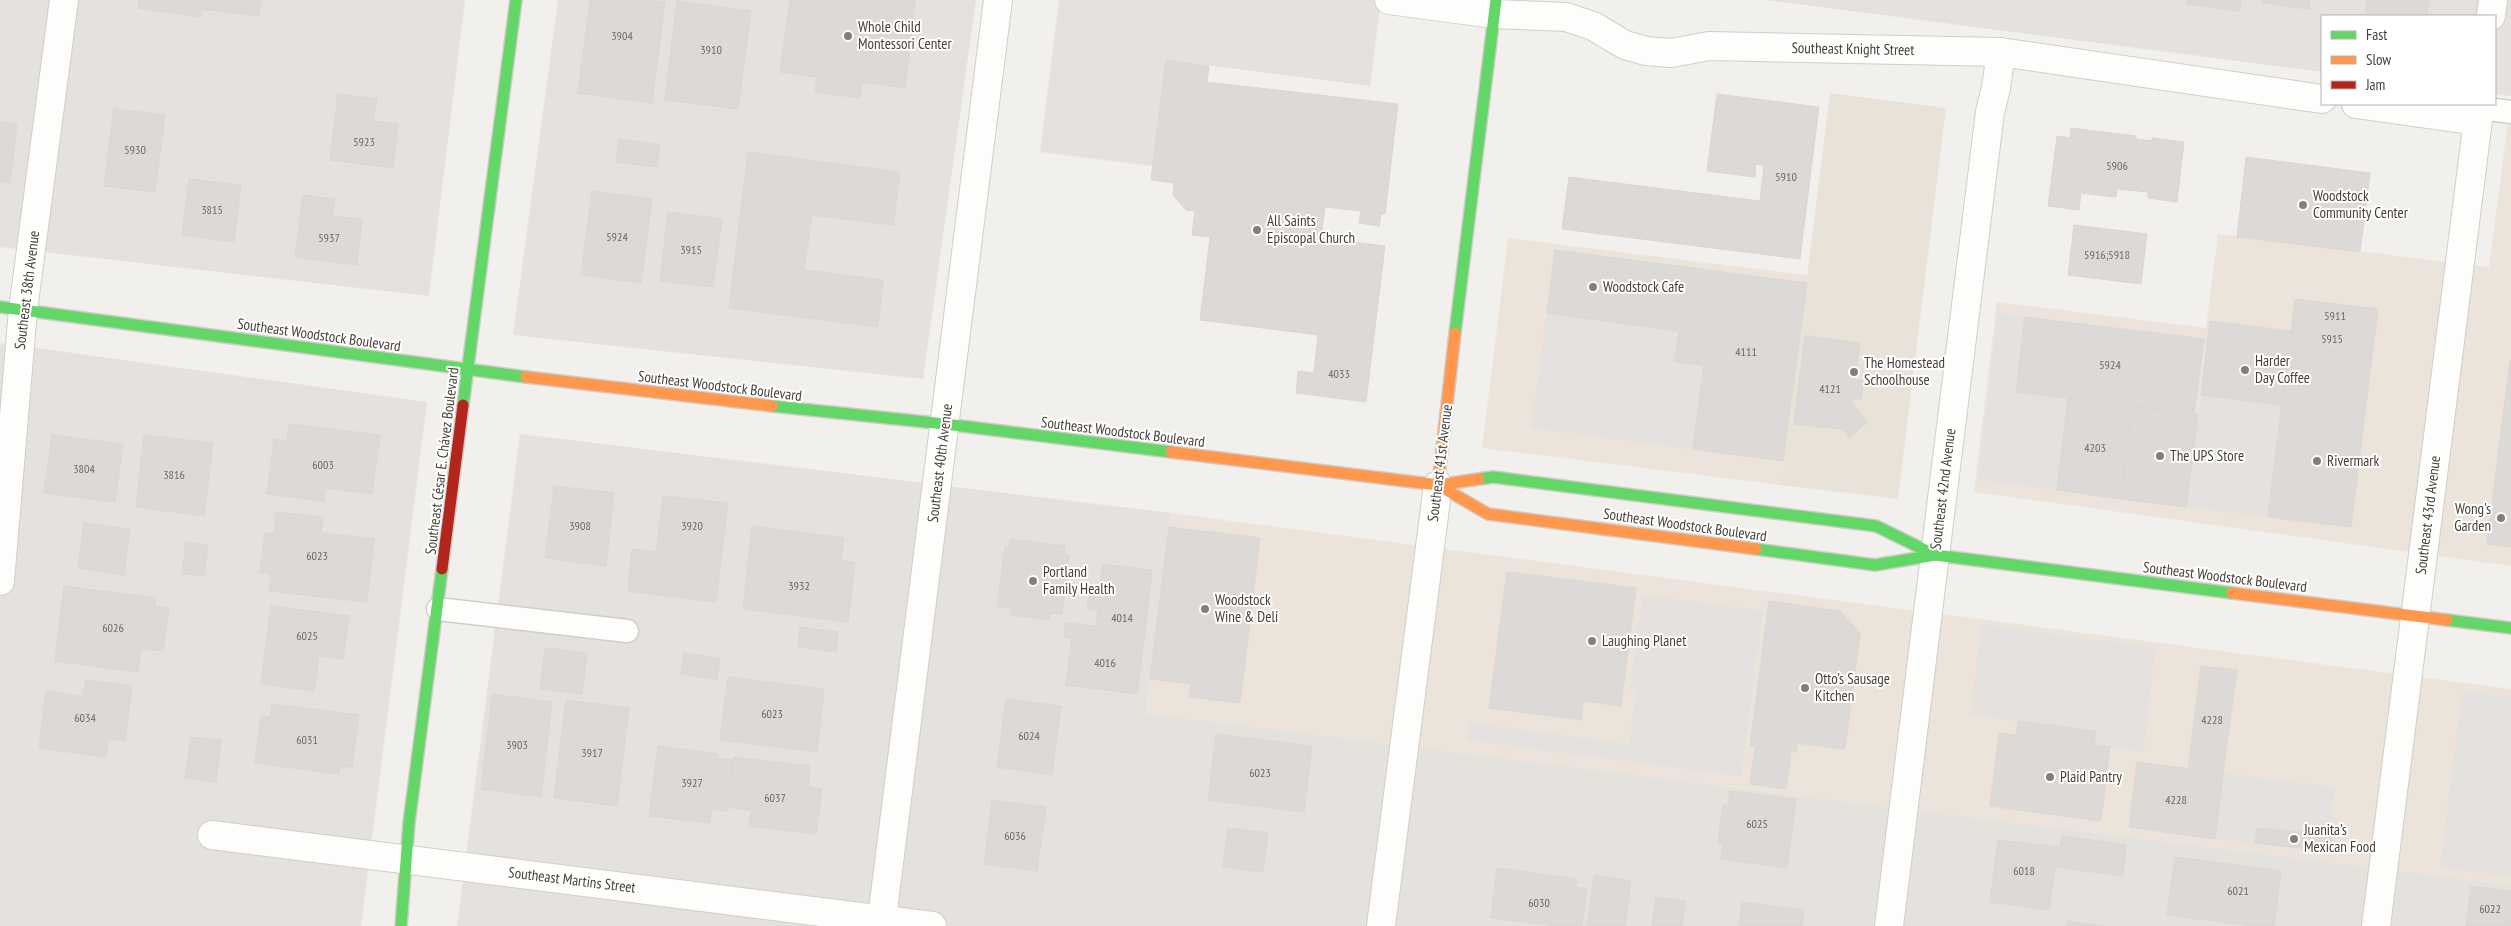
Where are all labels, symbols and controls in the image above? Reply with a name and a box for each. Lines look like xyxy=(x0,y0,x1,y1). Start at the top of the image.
legend xyxy=(2321,15,2496,105)
place label: Whole Child Montessori Center xyxy=(858,17,952,53)
text: Fast xyxy=(2366,25,2387,44)
house number: 3904 xyxy=(611,28,633,43)
marker: Whole Child Montessori Center xyxy=(842,30,854,42)
street label: Southeast Knight Street xyxy=(1791,38,1915,59)
house number: 3910 xyxy=(700,42,722,57)
text: Slow xyxy=(2366,50,2391,69)
text: Jam xyxy=(2365,75,2385,94)
house number: 5923 xyxy=(353,134,375,149)
house number: 5930 xyxy=(124,142,146,157)
house number: 5906 xyxy=(2106,158,2128,173)
house number: 5910 xyxy=(1775,169,1797,184)
place label: Woodstock Community Center xyxy=(2313,186,2409,222)
marker: Woodstock Community Center xyxy=(2297,199,2309,211)
house number: 3815 xyxy=(201,202,223,217)
place label: All Saints Episcopal Church xyxy=(1267,211,1355,247)
marker: All Saints Episcopal Church xyxy=(1251,224,1263,236)
street label: Southeast 38th Avenue xyxy=(10,229,43,350)
house number: 5924 xyxy=(606,229,628,244)
house number: 5937 xyxy=(318,230,340,245)
house number: 3915 xyxy=(680,242,702,257)
house number: 5916;5918 xyxy=(2084,247,2130,262)
place label: Woodstock Cafe xyxy=(1603,277,1684,296)
marker: Woodstock Cafe xyxy=(1587,281,1599,293)
house number: 5911 xyxy=(2324,308,2346,323)
street label: Southeast Woodstock Boulevard xyxy=(236,314,402,355)
house number: 5915 xyxy=(2321,331,2343,346)
house number: 4111 xyxy=(1735,344,1757,359)
place label: Harder Day Coffee xyxy=(2255,351,2310,387)
place label: The Homestead Schoolhouse xyxy=(1864,353,1945,389)
house number: 5924 xyxy=(2099,357,2121,372)
marker: Harder Day Coffee xyxy=(2239,364,2251,376)
street label: Southeast César E. Chávez Boulevard xyxy=(421,366,462,556)
street label: Southeast Woodstock Boulevard xyxy=(637,366,803,405)
house number: 4033 xyxy=(1328,366,1350,381)
marker: The Homestead Schoolhouse xyxy=(1848,366,1860,378)
house number: 4121 xyxy=(1819,381,1841,396)
street label: Southeast 40th Avenue xyxy=(923,402,956,523)
street label: Southeast 41st Avenue xyxy=(1423,403,1456,523)
street label: Southeast Woodstock Boulevard xyxy=(1040,412,1206,451)
street label: Southeast 42nd Avenue xyxy=(1926,427,1959,551)
house number: 4203 xyxy=(2084,440,2106,455)
place label: The UPS Store xyxy=(2170,446,2244,465)
marker: The UPS Store xyxy=(2154,450,2166,462)
place label: Rivermark xyxy=(2327,451,2379,470)
street label: Southeast 43rd Avenue xyxy=(2411,454,2444,575)
marker: Rivermark xyxy=(2311,455,2323,467)
house number: 6003 xyxy=(312,457,334,472)
house number: 3804 xyxy=(73,461,95,476)
house number: 3816 xyxy=(163,467,185,482)
place label: Wong's Garden xyxy=(2454,499,2491,535)
street label: Southeast Woodstock Boulevard xyxy=(1602,504,1768,545)
marker: Wong's Garden xyxy=(2495,512,2507,524)
house number: 3908 xyxy=(569,518,591,533)
house number: 3920 xyxy=(681,518,703,533)
house number: 6023 xyxy=(306,548,328,563)
street label: Southeast Woodstock Boulevard xyxy=(2142,557,2308,596)
place label: Portland Family Health xyxy=(1043,562,1115,598)
marker: Portland Family Health xyxy=(1027,575,1039,587)
house number: 3932 xyxy=(788,578,810,593)
place label: Woodstock Wine & Deli xyxy=(1215,590,1278,626)
marker: Woodstock Wine & Deli xyxy=(1199,603,1211,615)
house number: 4014 xyxy=(1111,610,1133,625)
house number: 6026 xyxy=(102,620,124,635)
house number: 6025 xyxy=(296,628,318,643)
place label: Laughing Planet xyxy=(1602,631,1686,650)
marker: Laughing Planet xyxy=(1586,635,1598,647)
house number: 4016 xyxy=(1094,655,1116,670)
place label: Otto's Sausage Kitchen xyxy=(1815,669,1890,705)
marker: Otto's Sausage Kitchen xyxy=(1799,682,1811,694)
house number: 6023 xyxy=(761,706,783,721)
house number: 6034 xyxy=(74,710,96,725)
house number: 4228 xyxy=(2201,712,2223,727)
house number: 6024 xyxy=(1018,728,1040,743)
house number: 6031 xyxy=(296,732,318,747)
house number: 3903 xyxy=(506,737,528,752)
house number: 3917 xyxy=(581,745,603,760)
house number: 6023 xyxy=(1249,765,1271,780)
place label: Plaid Pantry xyxy=(2060,767,2122,786)
marker: Plaid Pantry xyxy=(2044,771,2056,783)
house number: 3927 xyxy=(681,775,703,790)
house number: 6037 xyxy=(764,790,786,805)
house number: 4228 xyxy=(2165,792,2187,807)
house number: 6025 xyxy=(1746,816,1768,831)
place label: Juanita's Mexican Food xyxy=(2303,820,2376,856)
house number: 6036 xyxy=(1004,828,1026,843)
marker: Juanita's Mexican Food xyxy=(2288,833,2300,845)
street label: Southeast Martins Street xyxy=(507,862,637,897)
house number: 6018 xyxy=(2013,863,2035,878)
house number: 6021 xyxy=(2227,883,2249,898)
house number: 6030 xyxy=(1528,895,1550,910)
house number: 6022 xyxy=(2479,901,2501,916)

